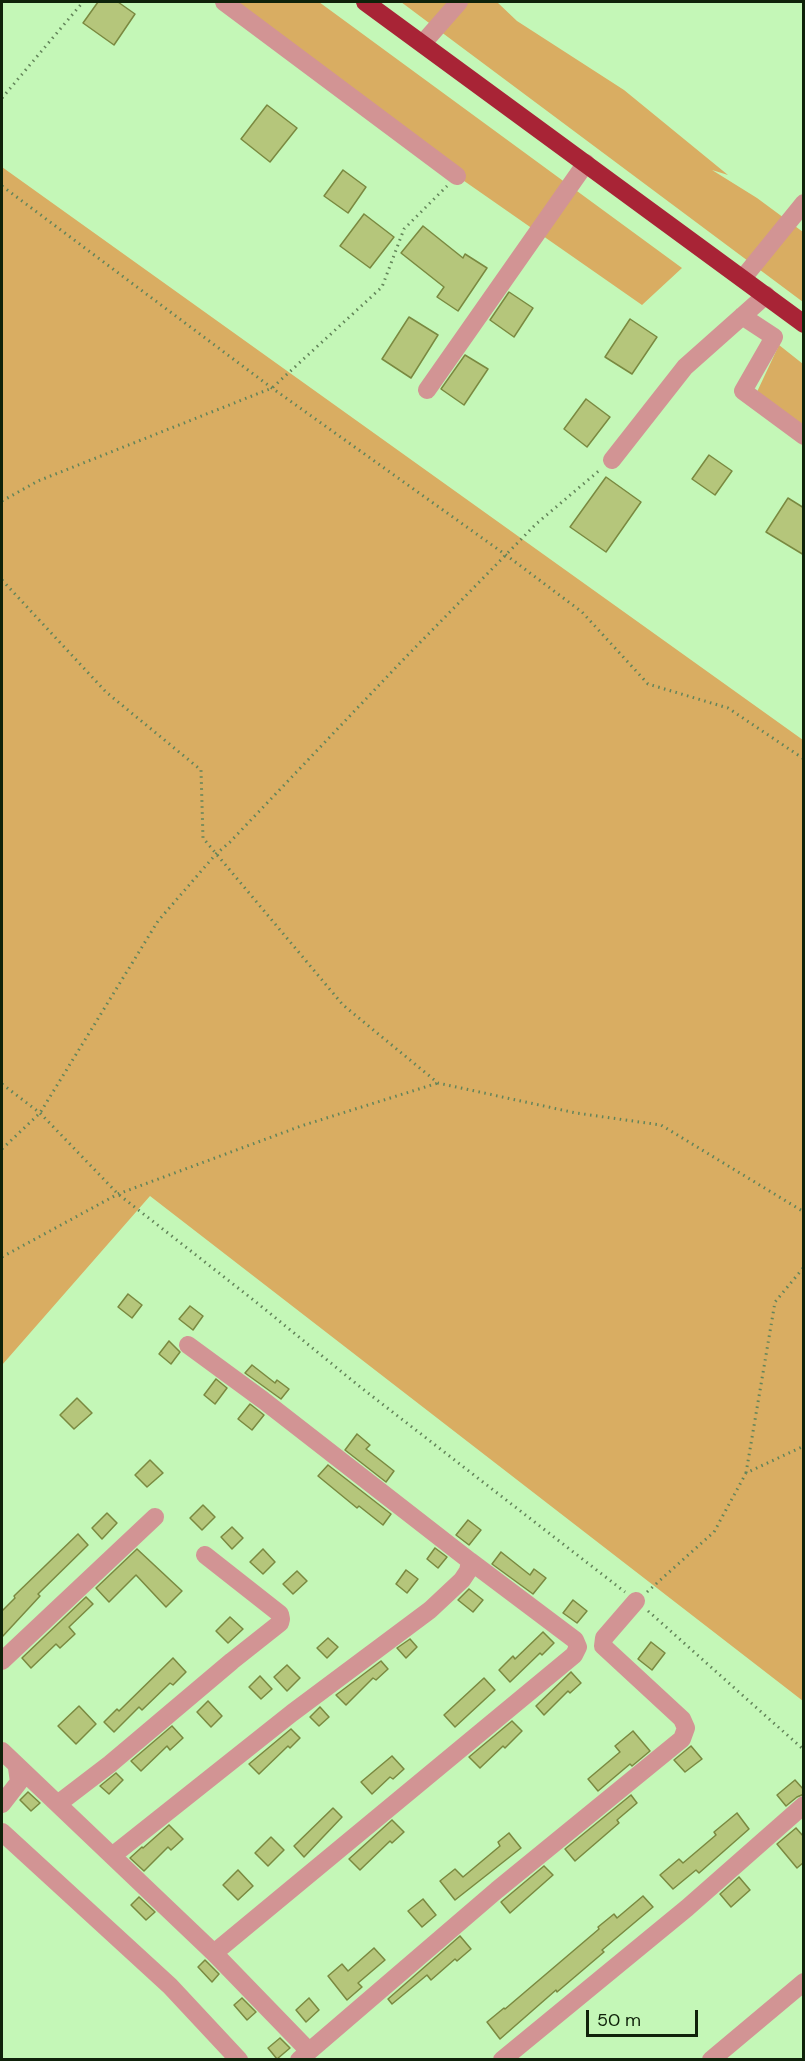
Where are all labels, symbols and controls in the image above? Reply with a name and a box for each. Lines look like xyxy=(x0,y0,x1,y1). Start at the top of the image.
scale bar xyxy=(589,1998,702,2036)
text: 50 m xyxy=(597,2008,641,2032)

